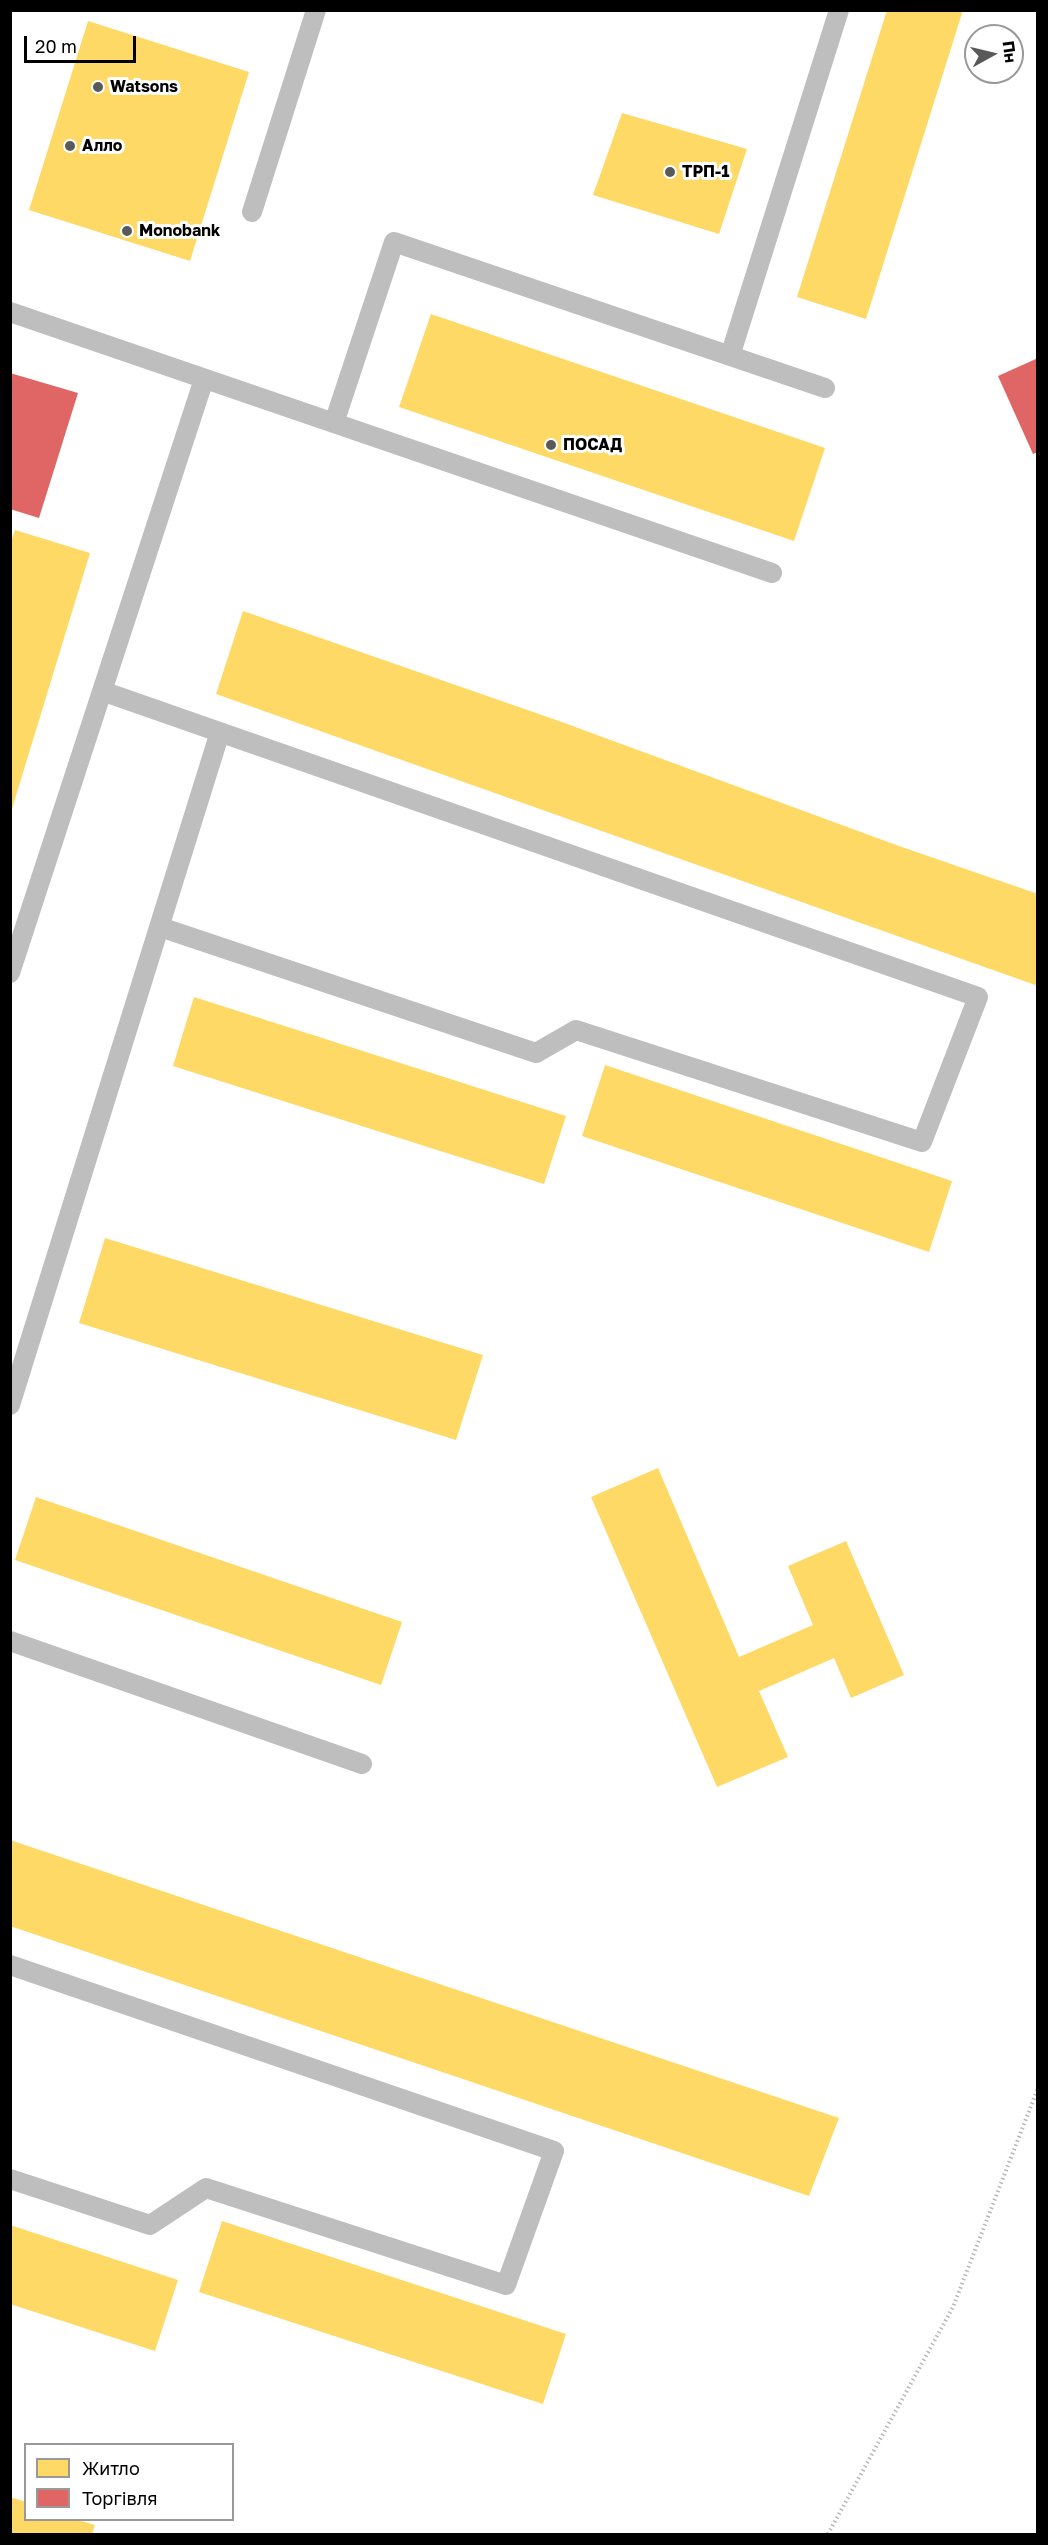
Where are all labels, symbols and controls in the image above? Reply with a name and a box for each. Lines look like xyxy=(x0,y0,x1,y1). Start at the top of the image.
scale bar xyxy=(27,24,140,62)
north arrow xyxy=(964,24,1024,84)
text: 20 m xyxy=(35,35,77,57)
text: Пн xyxy=(998,40,1021,64)
place label: Watsons xyxy=(110,77,178,97)
marker: Watsons xyxy=(91,80,105,94)
place label: Алло xyxy=(82,136,122,156)
marker: Алло xyxy=(63,139,77,153)
place label: ТРП-1 xyxy=(682,162,729,182)
marker: ТРП-1 xyxy=(663,165,677,179)
place label: Monobank xyxy=(139,221,220,241)
marker: Monobank xyxy=(120,224,134,238)
place label: ПОСАД xyxy=(563,435,622,455)
marker: ПОСАД xyxy=(544,438,558,452)
legend xyxy=(24,2443,234,2521)
text: Житло xyxy=(82,2457,140,2479)
text: Торгівля xyxy=(82,2487,157,2509)

